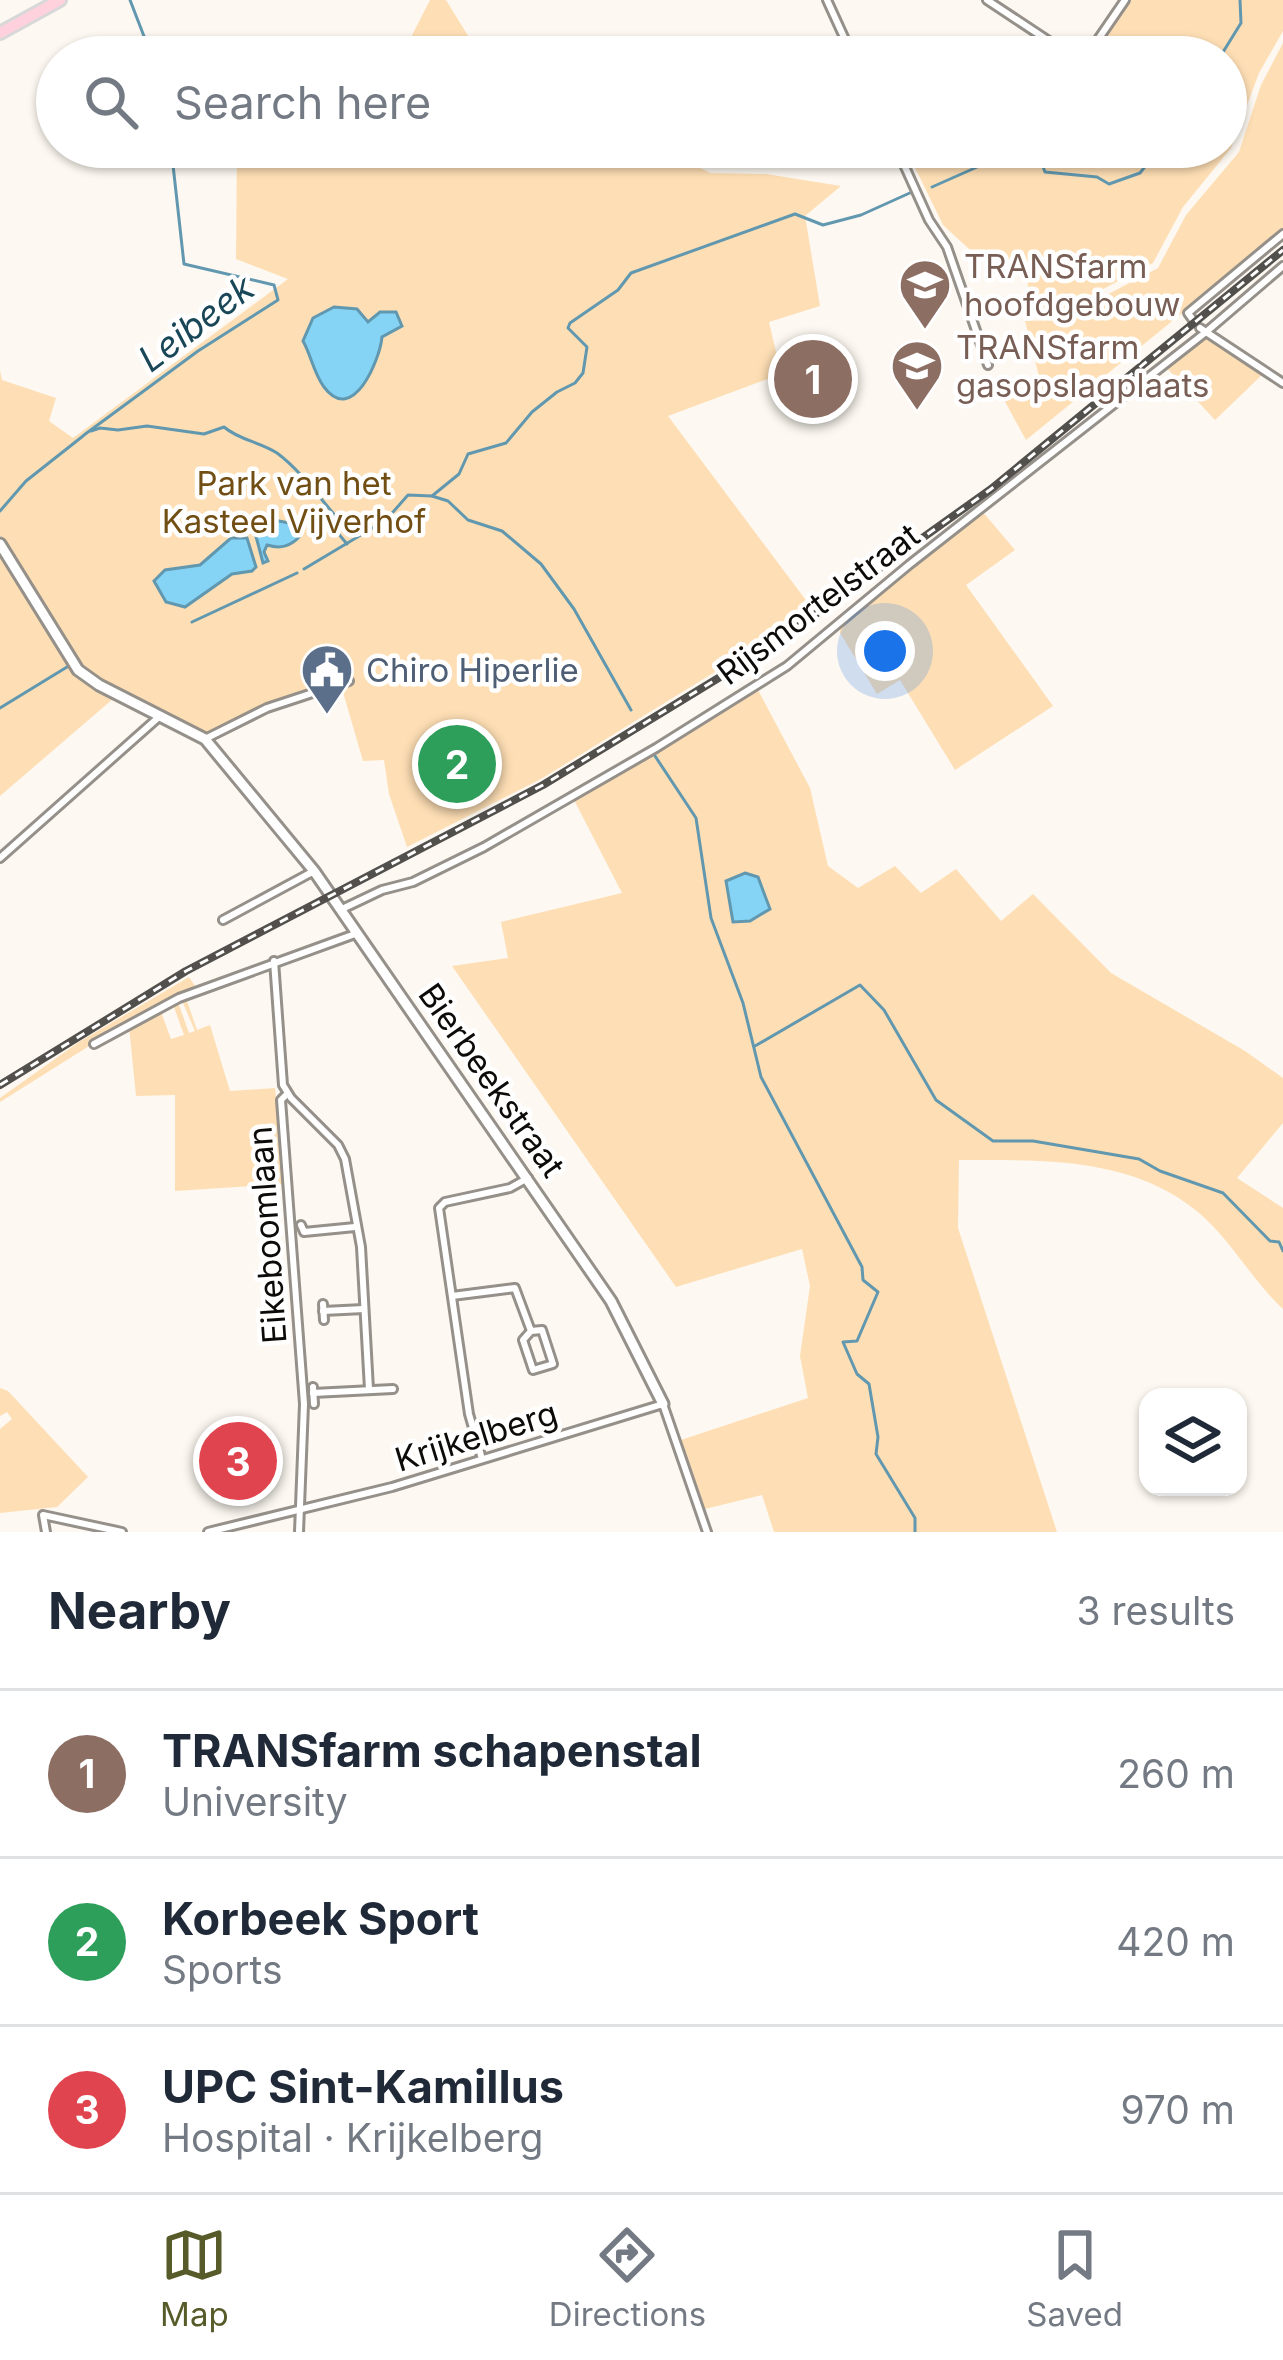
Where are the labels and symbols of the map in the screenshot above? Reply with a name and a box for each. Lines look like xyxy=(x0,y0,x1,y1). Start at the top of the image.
place label: TRANSfarm hoofdgebouw xyxy=(964,246,1181,324)
school or university icon: TRANSfarm hoofdgebouw xyxy=(897,257,953,331)
water label: Leibeek xyxy=(130,265,263,381)
place label: TRANSfarm gasopslagplaats xyxy=(956,327,1210,405)
pin: 1 xyxy=(774,334,852,424)
school or university icon: TRANSfarm gasopslagplaats xyxy=(889,338,945,412)
park label: Park van het Kasteel Vijverhof xyxy=(162,463,426,541)
street label: Rijsmortelstraat xyxy=(709,515,927,693)
your location xyxy=(855,621,915,681)
public building icon: Chiro Hiperlie xyxy=(299,642,355,716)
place label: Chiro Hiperlie xyxy=(366,650,579,690)
pin: 2 xyxy=(418,719,496,809)
street label: Bierbeekstraat xyxy=(410,976,574,1185)
street label: Eikeboomlaan xyxy=(239,1125,295,1345)
street label: Krijkelberg xyxy=(390,1392,562,1480)
pin: 3 xyxy=(199,1416,277,1506)

